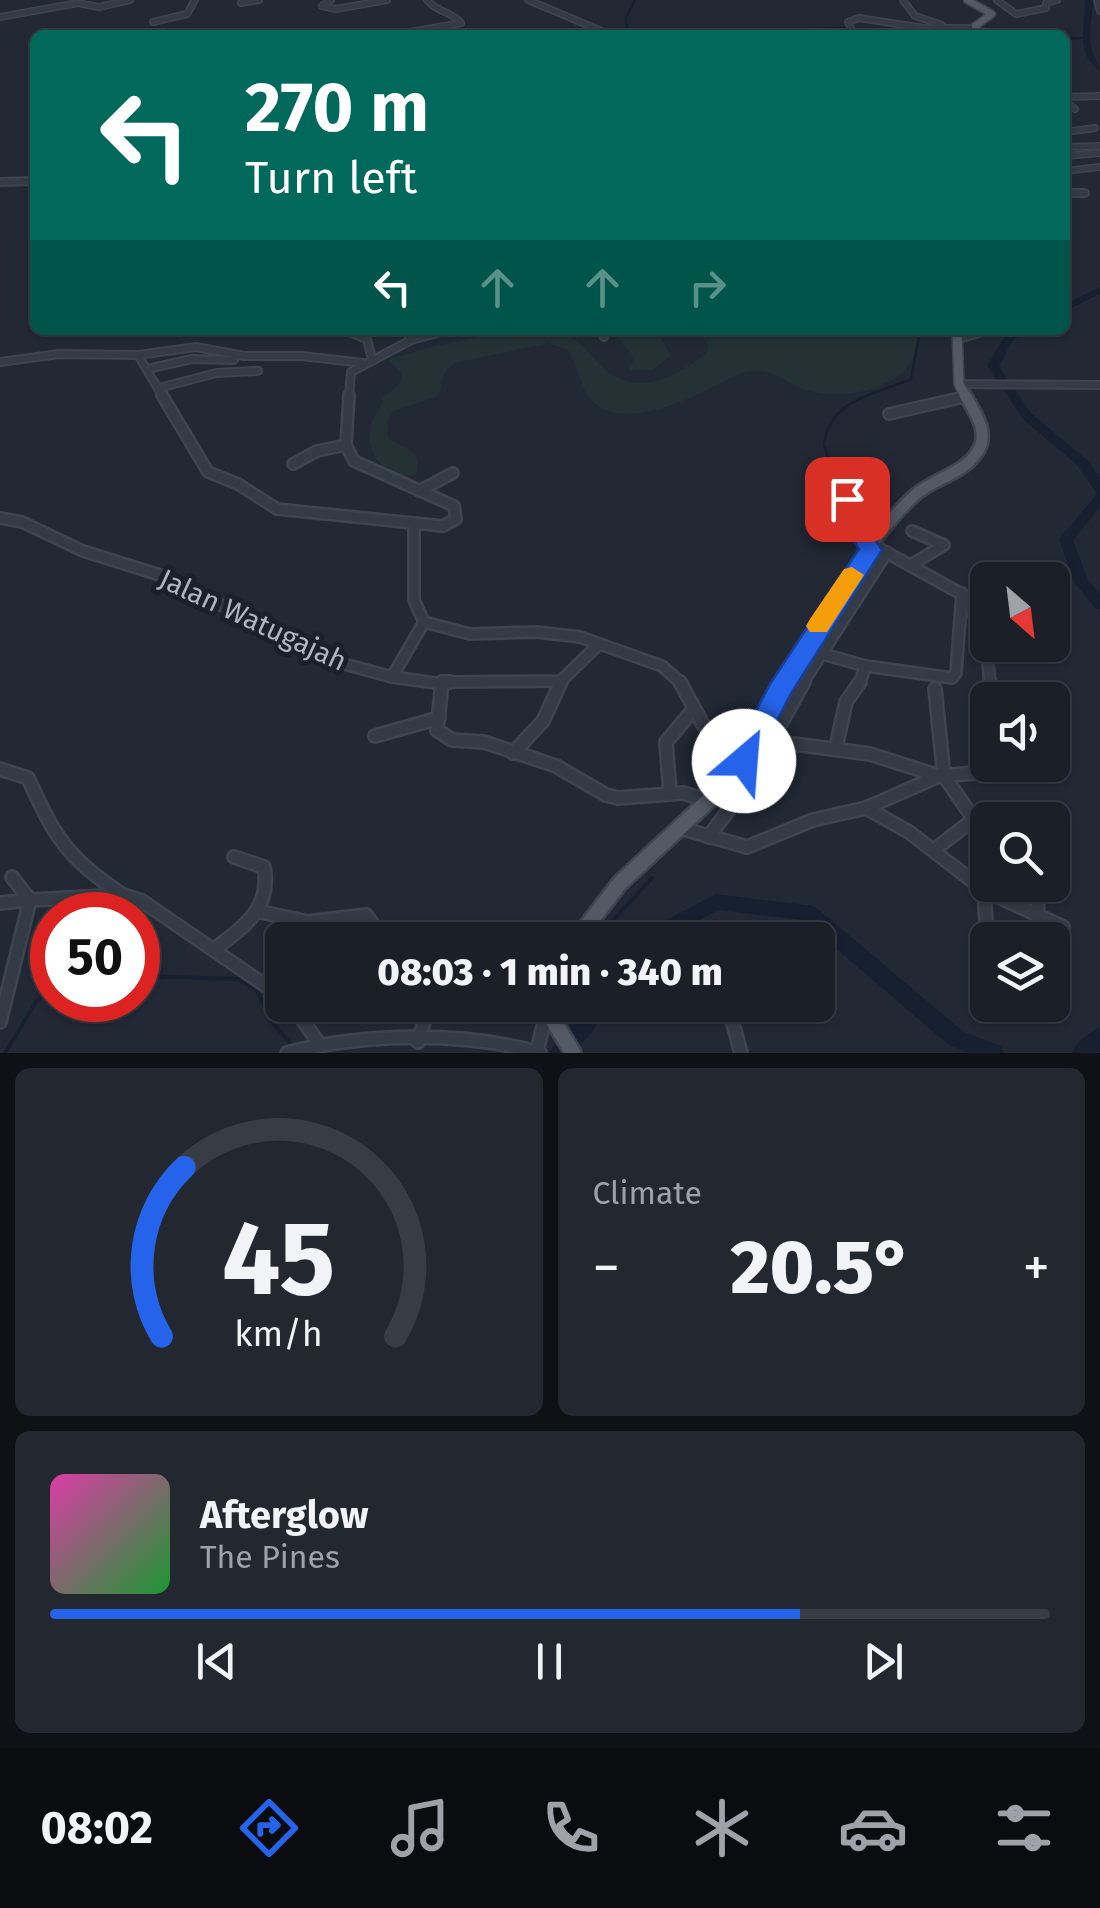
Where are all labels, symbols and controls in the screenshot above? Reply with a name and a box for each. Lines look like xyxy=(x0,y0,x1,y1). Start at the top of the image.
text: 270 m xyxy=(245,66,429,150)
icon: left xyxy=(80,70,210,200)
text: Turn left xyxy=(245,151,417,205)
icon: left xyxy=(365,260,420,315)
icon: ahead xyxy=(470,260,525,315)
icon: ahead xyxy=(575,260,630,315)
icon: right xyxy=(680,260,735,315)
pin xyxy=(805,457,890,542)
icon: arrive xyxy=(820,472,875,527)
street label: Jalan Watugajah xyxy=(154,562,352,678)
north arrow xyxy=(970,562,1070,662)
map controls xyxy=(970,562,1070,1022)
button: sound xyxy=(970,682,1070,782)
position arrow xyxy=(692,709,796,813)
button: search xyxy=(970,802,1070,902)
speed limit sign: 50 xyxy=(30,892,160,1022)
button: layers xyxy=(970,922,1070,1022)
text: 08:03 · 1 min · 340 m xyxy=(377,949,723,995)
text: Climate xyxy=(593,1174,702,1212)
text: 45 xyxy=(222,1197,335,1322)
text: 20.5° xyxy=(730,1223,912,1313)
text: − xyxy=(593,1235,620,1301)
text: + xyxy=(1023,1235,1050,1301)
text: km/h xyxy=(235,1313,323,1355)
text: Afterglow xyxy=(200,1492,368,1538)
text: The Pines xyxy=(200,1538,340,1576)
icon: previous xyxy=(189,1634,244,1689)
icon: pause xyxy=(522,1634,577,1689)
icon: next xyxy=(856,1634,911,1689)
icon: directions xyxy=(234,1793,304,1863)
icon: music xyxy=(385,1793,455,1863)
icon: phone xyxy=(536,1793,606,1863)
icon: climate xyxy=(687,1793,757,1863)
icon: car xyxy=(838,1793,908,1863)
icon: filters xyxy=(989,1793,1059,1863)
text: 08:02 xyxy=(41,1801,153,1855)

